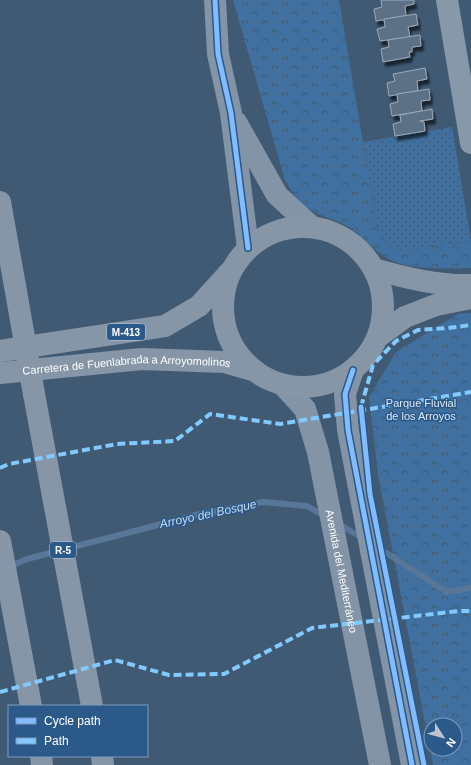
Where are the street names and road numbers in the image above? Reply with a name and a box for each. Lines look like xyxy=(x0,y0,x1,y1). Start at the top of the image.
road number: M-413 xyxy=(107,324,145,340)
street label: Carretera de Fuenlabrada a Arroyomolinos xyxy=(22,353,233,377)
street label: Avenida del Mediterráneo xyxy=(324,509,360,634)
road number: R-5 xyxy=(50,542,76,558)

